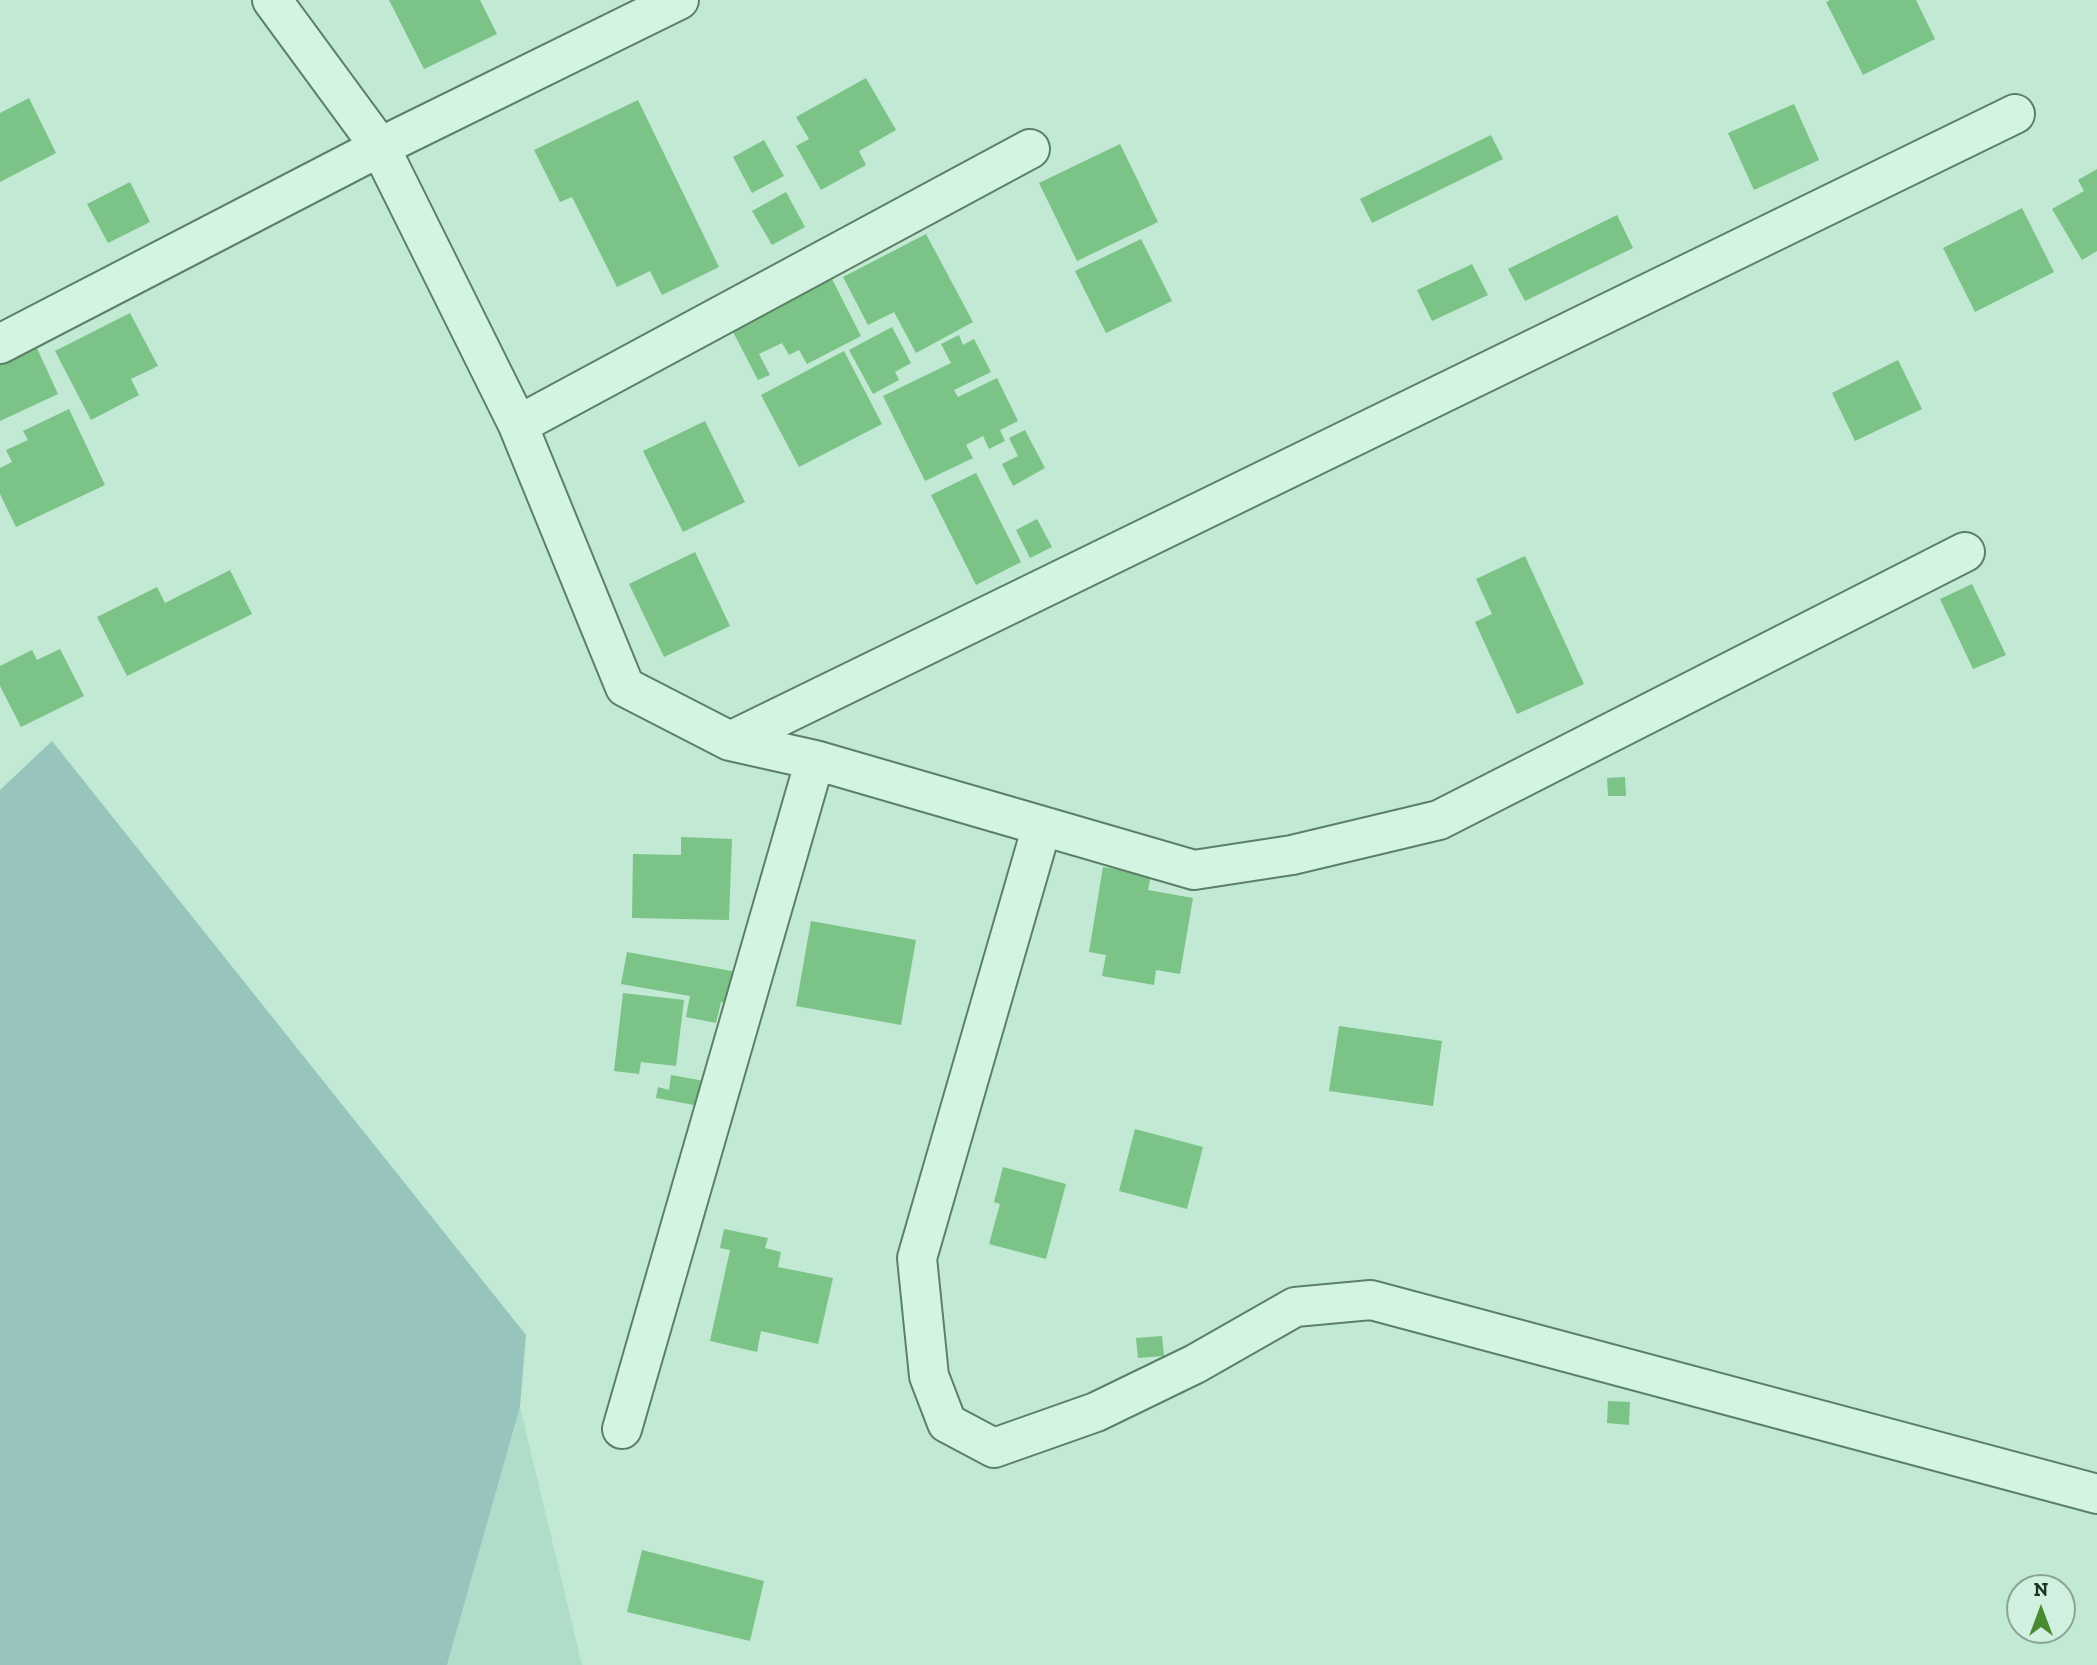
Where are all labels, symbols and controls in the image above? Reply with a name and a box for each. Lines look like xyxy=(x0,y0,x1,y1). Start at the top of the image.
north arrow xyxy=(2006,1574,2076,1644)
text: N xyxy=(2034,1578,2048,1601)

